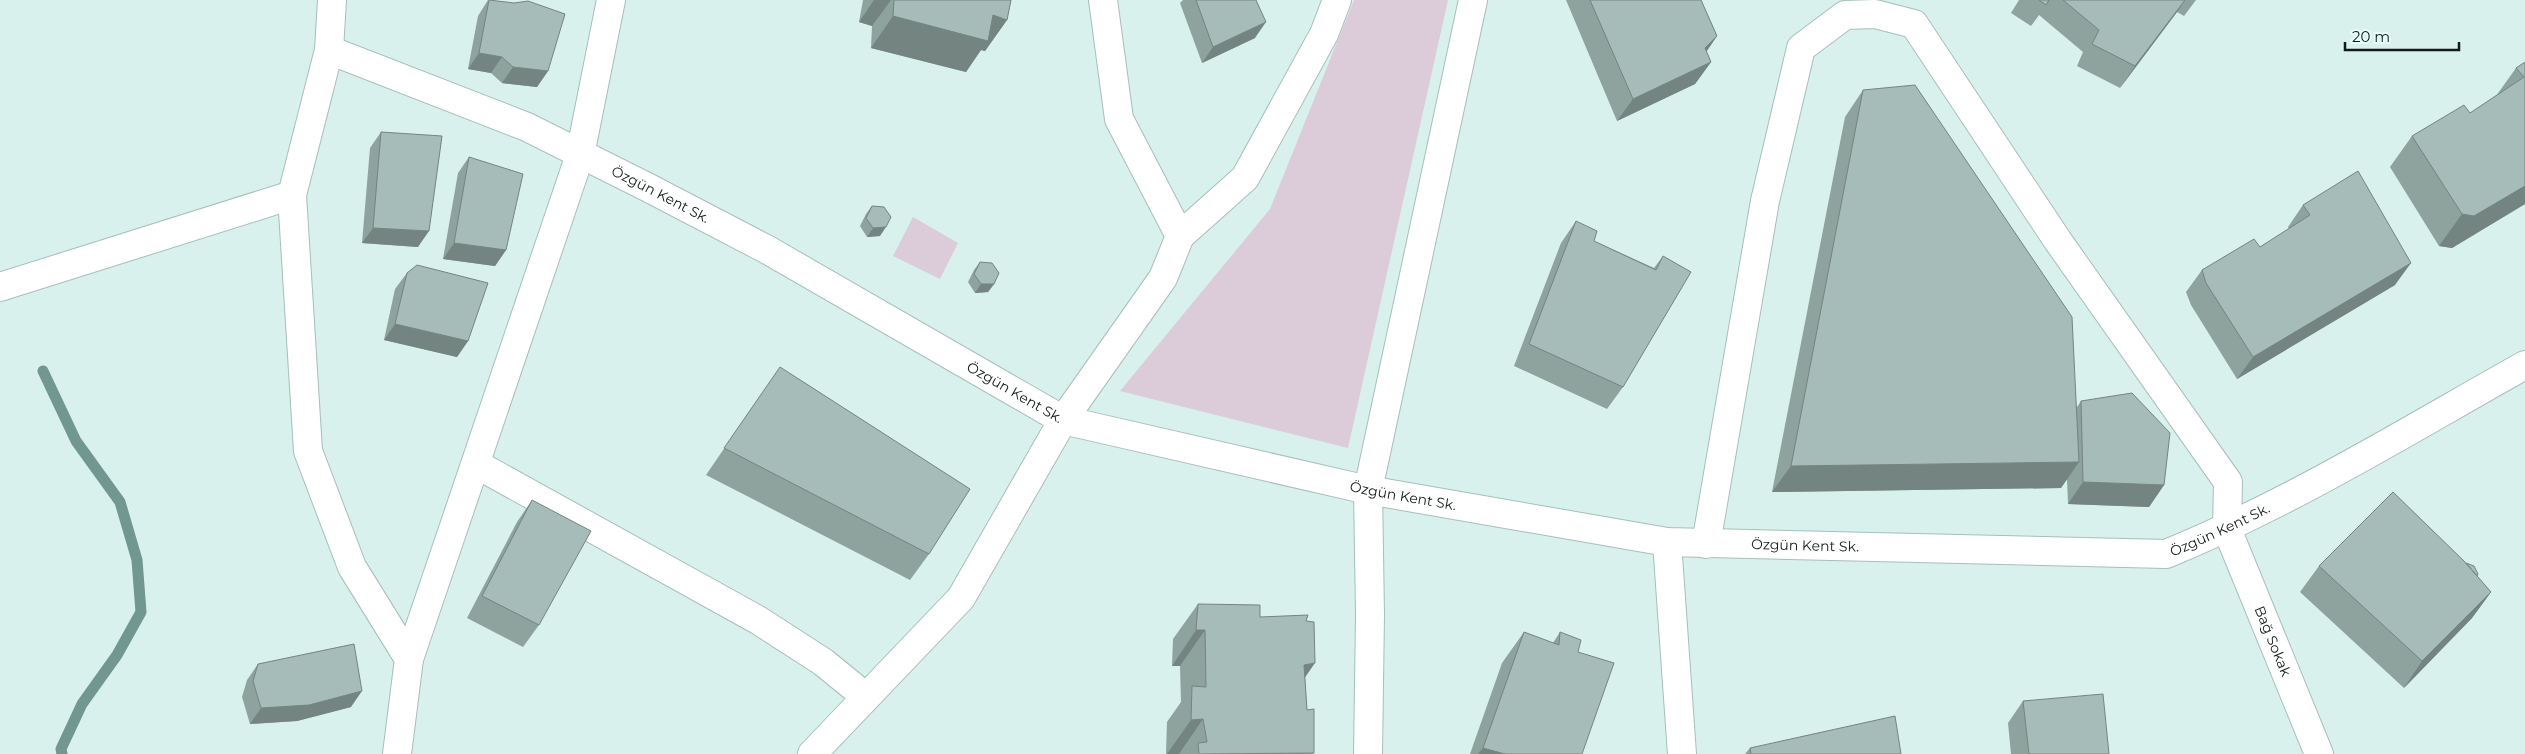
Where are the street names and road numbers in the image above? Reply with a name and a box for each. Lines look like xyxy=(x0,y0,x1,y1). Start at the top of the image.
street label: Özgün Kent Sk. xyxy=(608,162,713,227)
street label: Özgün Kent Sk. xyxy=(964,358,1066,427)
street label: Özgün Kent Sk. xyxy=(1348,477,1458,514)
street label: Özgün Kent Sk. xyxy=(2167,499,2273,560)
street label: Özgün Kent Sk. xyxy=(1751,535,1859,556)
street label: Bağ Sokak xyxy=(2250,603,2295,680)

